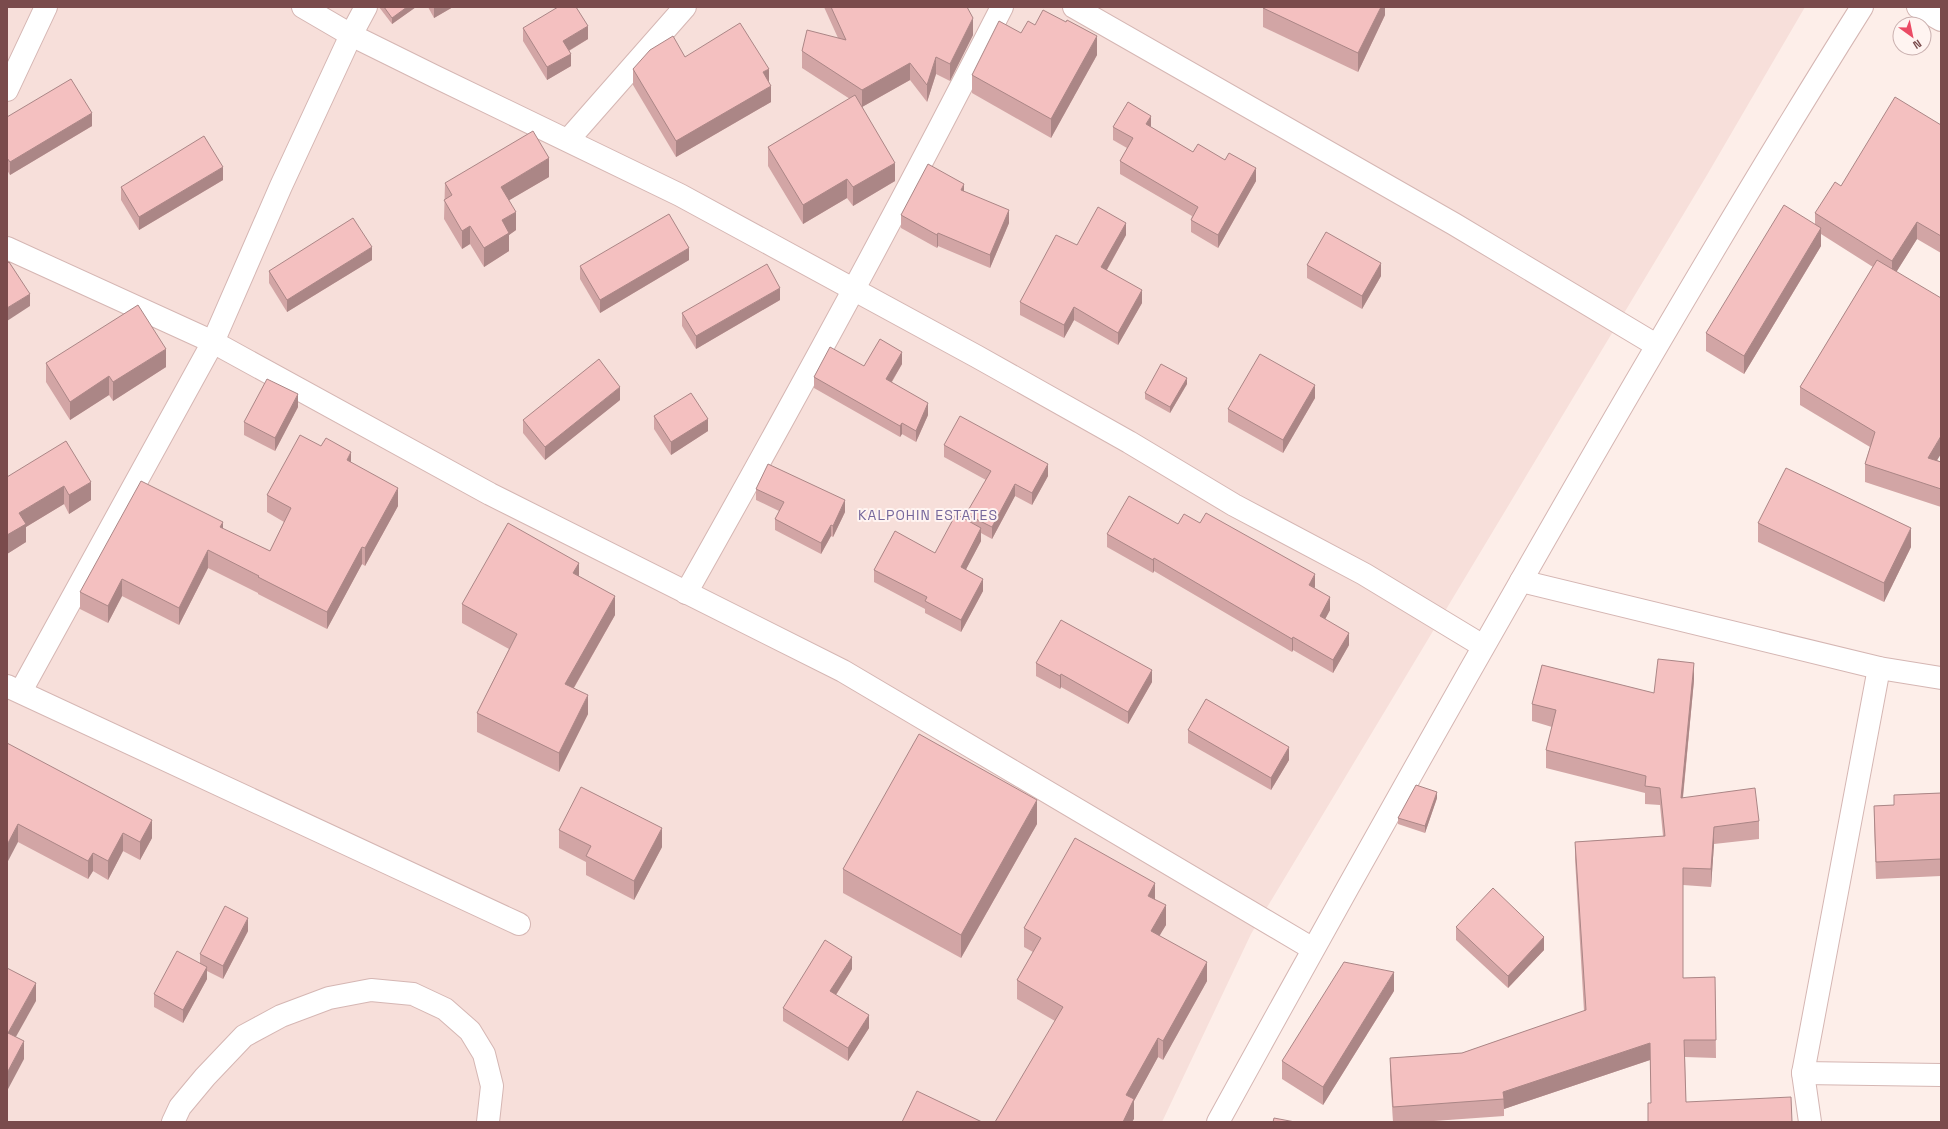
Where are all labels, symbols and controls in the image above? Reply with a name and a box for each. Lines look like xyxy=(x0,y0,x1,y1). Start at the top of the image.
north arrow xyxy=(1892,16,1932,56)
text: N xyxy=(1911,37,1924,52)
district label: KALPOHIN ESTATES xyxy=(858,506,998,524)

